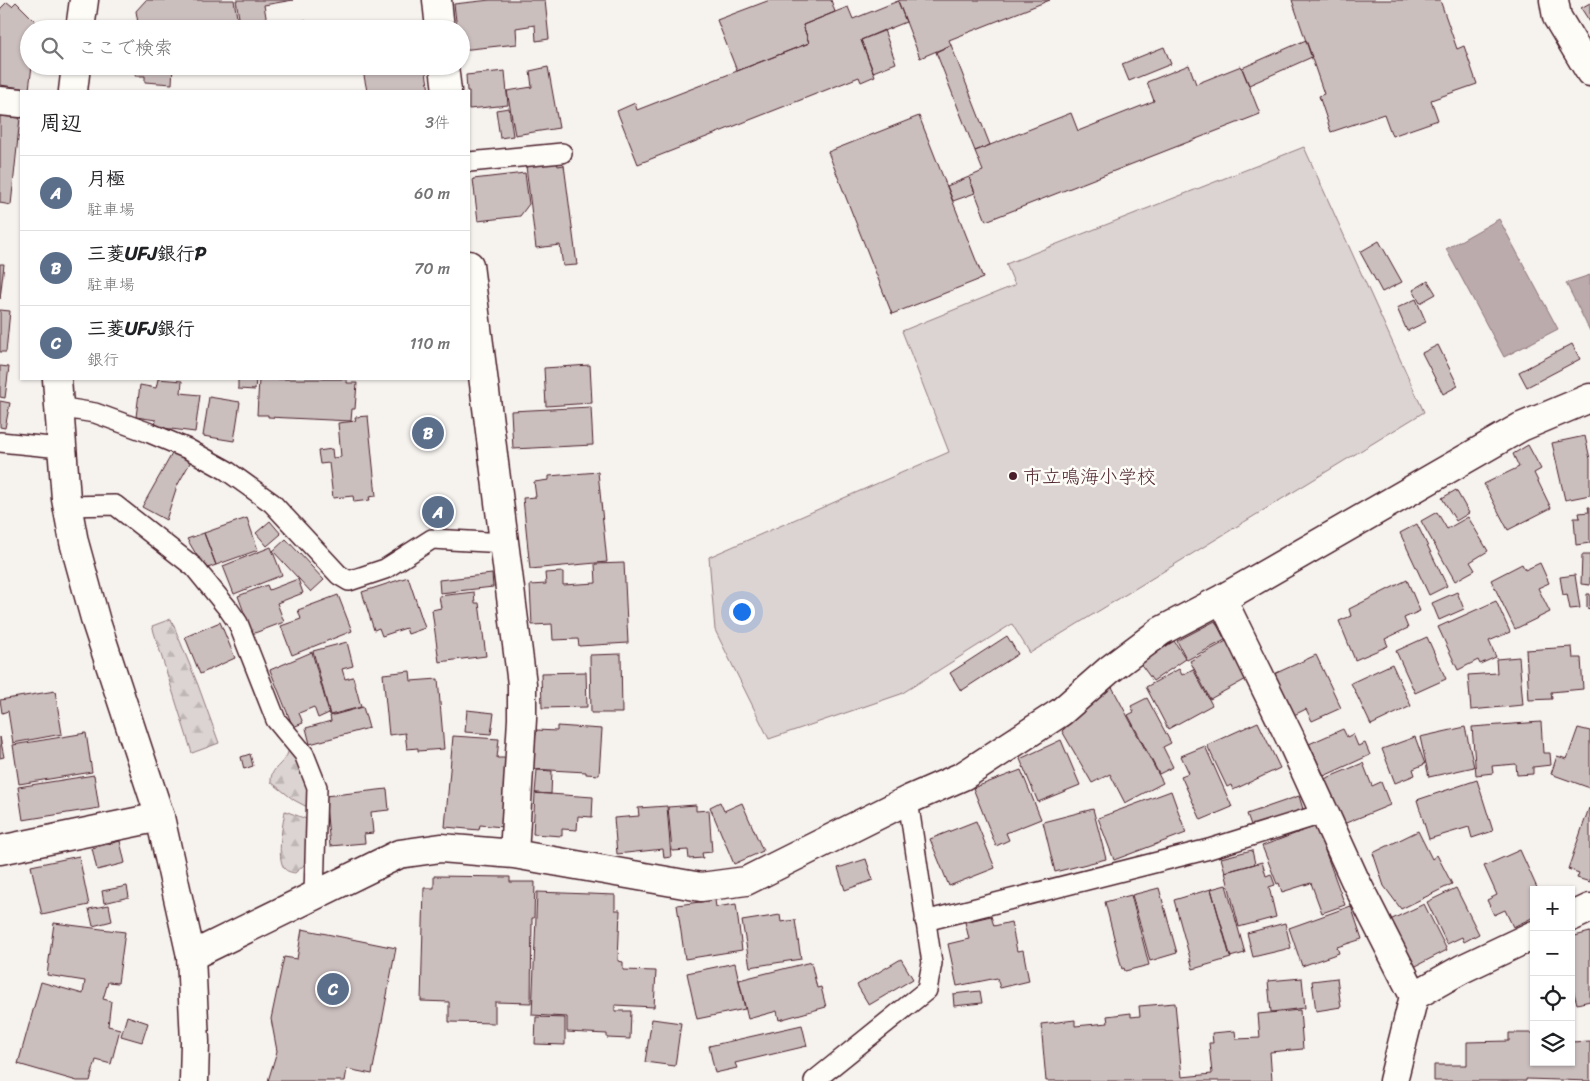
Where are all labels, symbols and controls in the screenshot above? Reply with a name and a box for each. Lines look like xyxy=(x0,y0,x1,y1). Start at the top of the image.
search box xyxy=(20,20,470,75)
text: ここで検索 xyxy=(78,31,173,64)
icon: search xyxy=(38,34,66,62)
text: 周辺 xyxy=(40,104,82,142)
text: 3件 xyxy=(425,108,450,137)
text: 月極 xyxy=(87,162,125,195)
text: A xyxy=(51,179,61,208)
text: 60 m xyxy=(414,179,450,208)
text: 駐車場 xyxy=(87,195,135,224)
text: 三菱UFJ銀行P xyxy=(87,237,206,270)
text: B xyxy=(51,254,61,283)
text: 70 m xyxy=(414,254,450,283)
text: 駐車場 xyxy=(87,270,135,299)
text: 三菱UFJ銀行 xyxy=(87,312,195,345)
text: C xyxy=(51,329,61,358)
text: 110 m xyxy=(410,329,450,358)
text: 銀行 xyxy=(87,345,119,374)
pin: B xyxy=(412,414,444,452)
place label: 市立鳴海小学校 xyxy=(1023,460,1156,493)
marker: 市立鳴海小学校 xyxy=(1007,470,1019,482)
pin: A xyxy=(422,493,454,531)
your location xyxy=(729,599,755,625)
map controls xyxy=(1530,886,1575,1066)
button: + xyxy=(1530,886,1575,931)
button: − xyxy=(1530,931,1575,976)
pin: C xyxy=(317,970,349,1008)
button: locate xyxy=(1530,976,1575,1021)
button: layers xyxy=(1530,1021,1575,1066)

